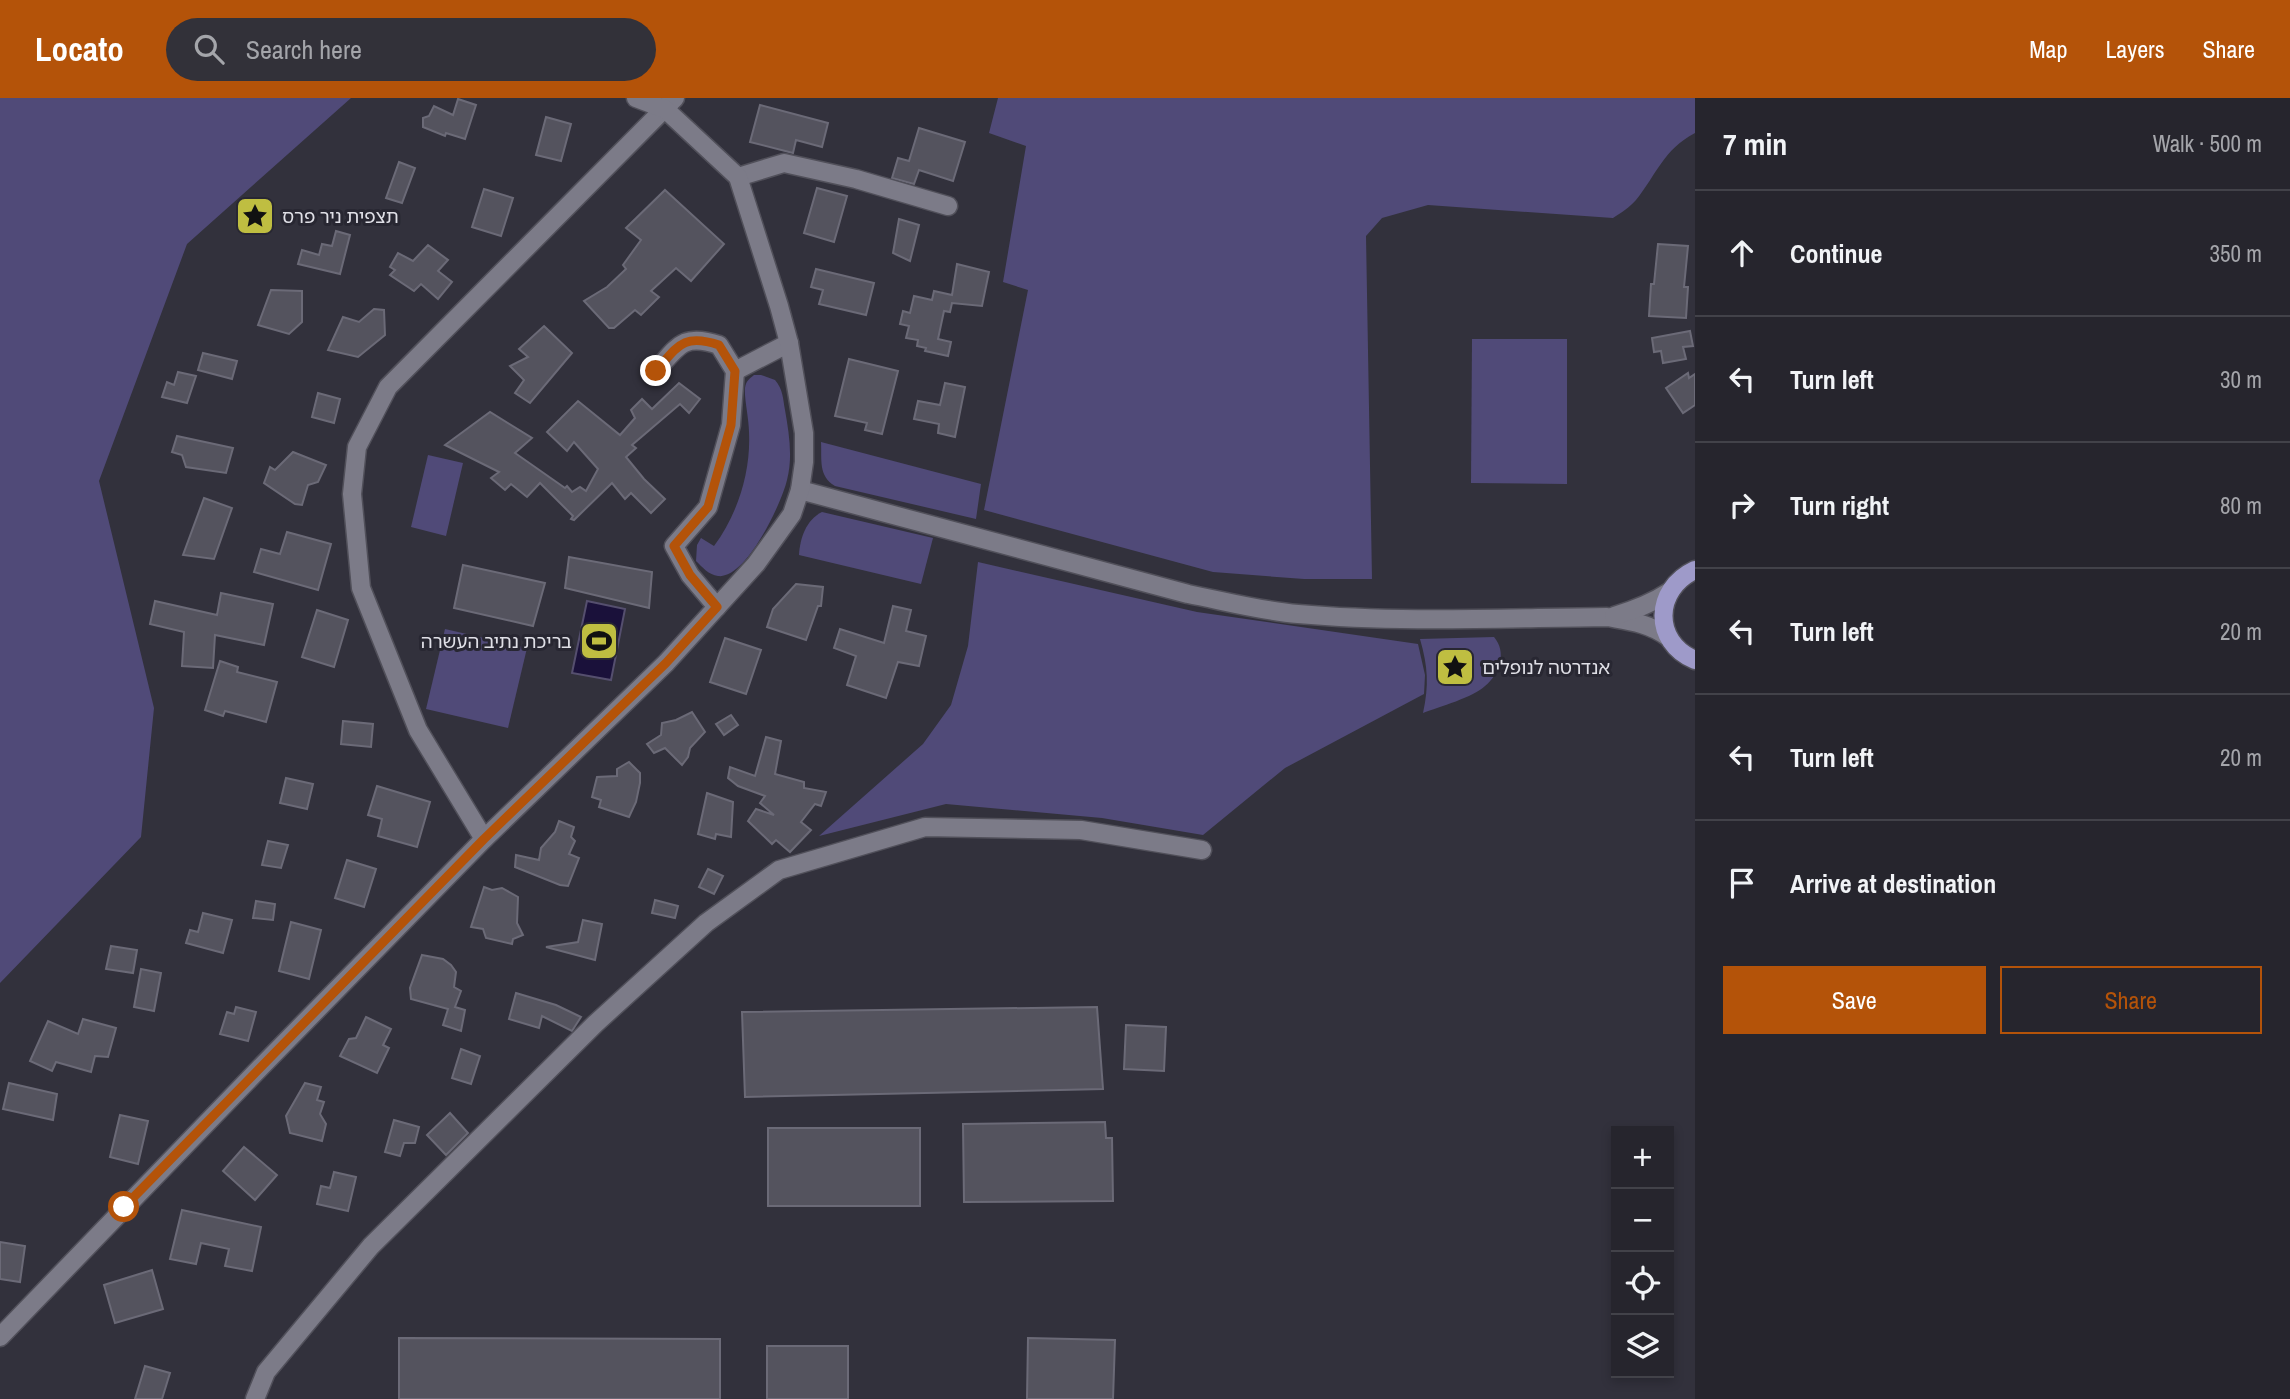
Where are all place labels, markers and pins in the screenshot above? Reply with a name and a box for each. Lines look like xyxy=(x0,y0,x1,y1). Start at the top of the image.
place icon: תצפית ניר פרס xyxy=(234,195,276,237)
place label: תצפית ניר פרס xyxy=(282,203,399,229)
sports icon: בריכת נתיב העשרה xyxy=(578,620,620,662)
place label: בריכת נתיב העשרה xyxy=(421,628,572,654)
place icon: אנדרטה לנופלים xyxy=(1434,646,1476,688)
place label: אנדרטה לנופלים xyxy=(1482,654,1610,680)

